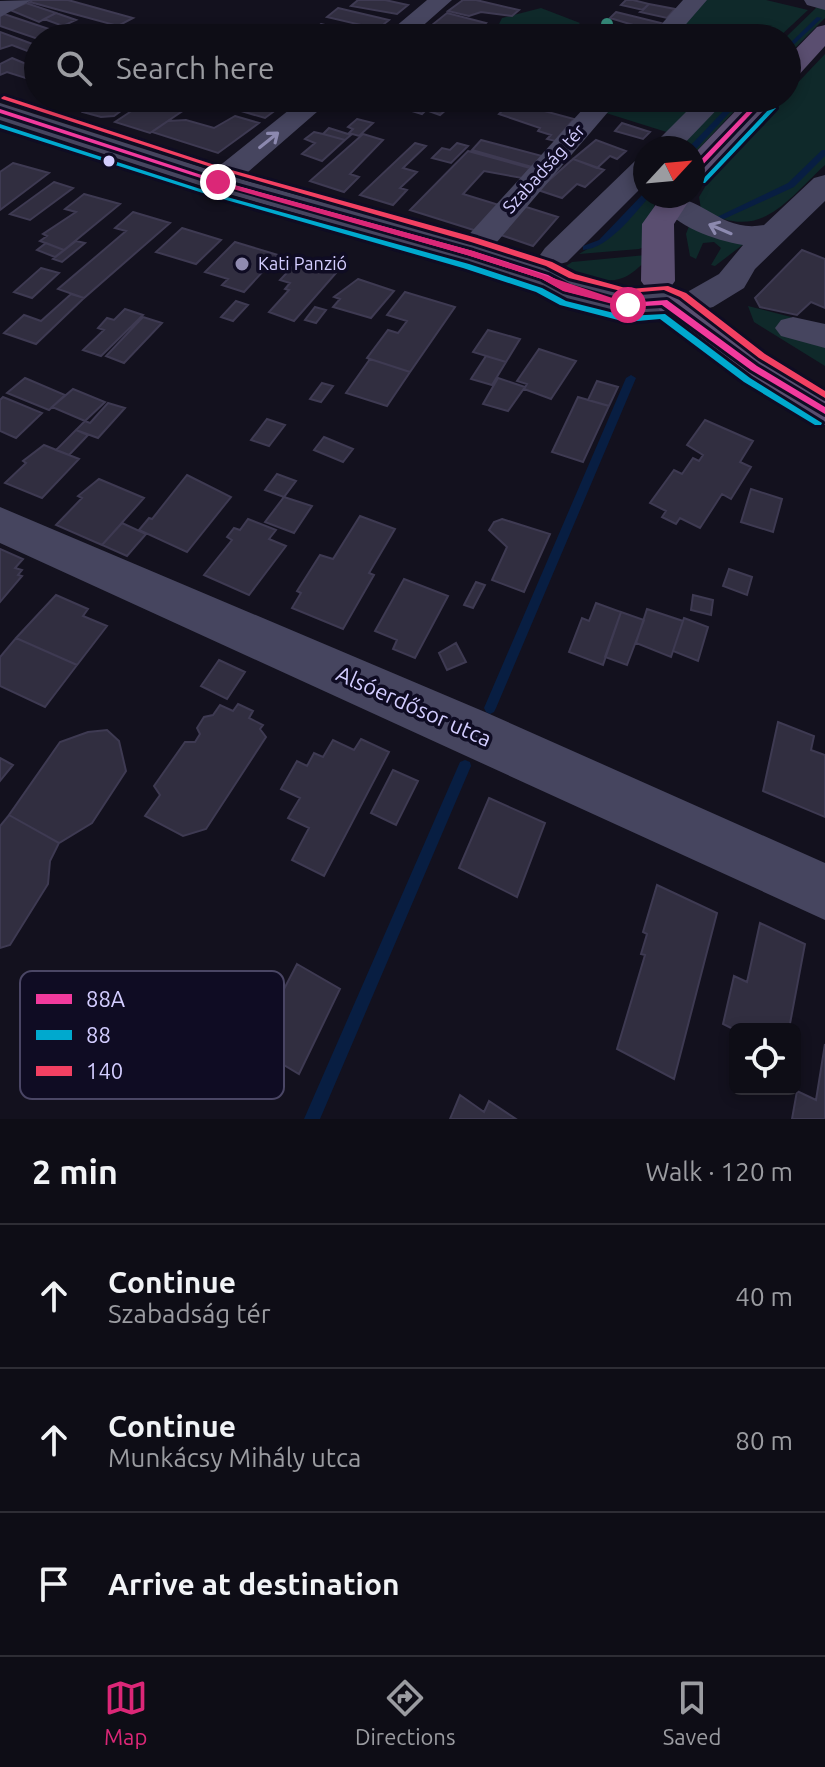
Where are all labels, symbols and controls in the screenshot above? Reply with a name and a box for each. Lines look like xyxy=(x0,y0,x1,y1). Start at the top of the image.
search box xyxy=(24,24,801,112)
icon: search xyxy=(52,46,96,90)
text: Search here xyxy=(116,51,275,85)
street label: Szabadság tér xyxy=(498,120,588,217)
one-way arrow xyxy=(258,131,279,149)
north arrow xyxy=(633,136,705,208)
unlabelled marker xyxy=(101,153,117,169)
route end xyxy=(200,164,236,200)
one-way arrow xyxy=(708,221,733,236)
place label: Kati Panzió xyxy=(258,253,347,273)
marker: Kati Panzió xyxy=(233,255,251,273)
route start xyxy=(610,287,646,323)
street label: Alsóerdősor utca xyxy=(333,660,496,751)
legend xyxy=(20,971,284,1099)
text: 88A xyxy=(86,986,126,1011)
text: 88 xyxy=(86,1022,111,1047)
map controls xyxy=(729,1023,801,1095)
button: locate xyxy=(729,1023,801,1095)
text: 140 xyxy=(86,1058,123,1083)
text: 2 min xyxy=(32,1152,118,1190)
text: Walk · 120 m xyxy=(645,1157,793,1186)
text: Continue xyxy=(108,1265,236,1299)
icon: ahead xyxy=(32,1274,76,1318)
text: 40 m xyxy=(735,1282,793,1311)
text: Szabadság tér xyxy=(108,1299,271,1328)
text: Continue xyxy=(108,1409,236,1443)
icon: ahead xyxy=(32,1418,76,1462)
text: 80 m xyxy=(735,1426,793,1455)
text: Munkácsy Mihály utca xyxy=(108,1443,361,1472)
icon: arrive xyxy=(32,1562,76,1606)
text: Arrive at destination xyxy=(108,1567,400,1601)
tab: Map xyxy=(104,1676,148,1749)
tab: Directions xyxy=(355,1676,455,1749)
tab: Saved xyxy=(663,1676,721,1749)

